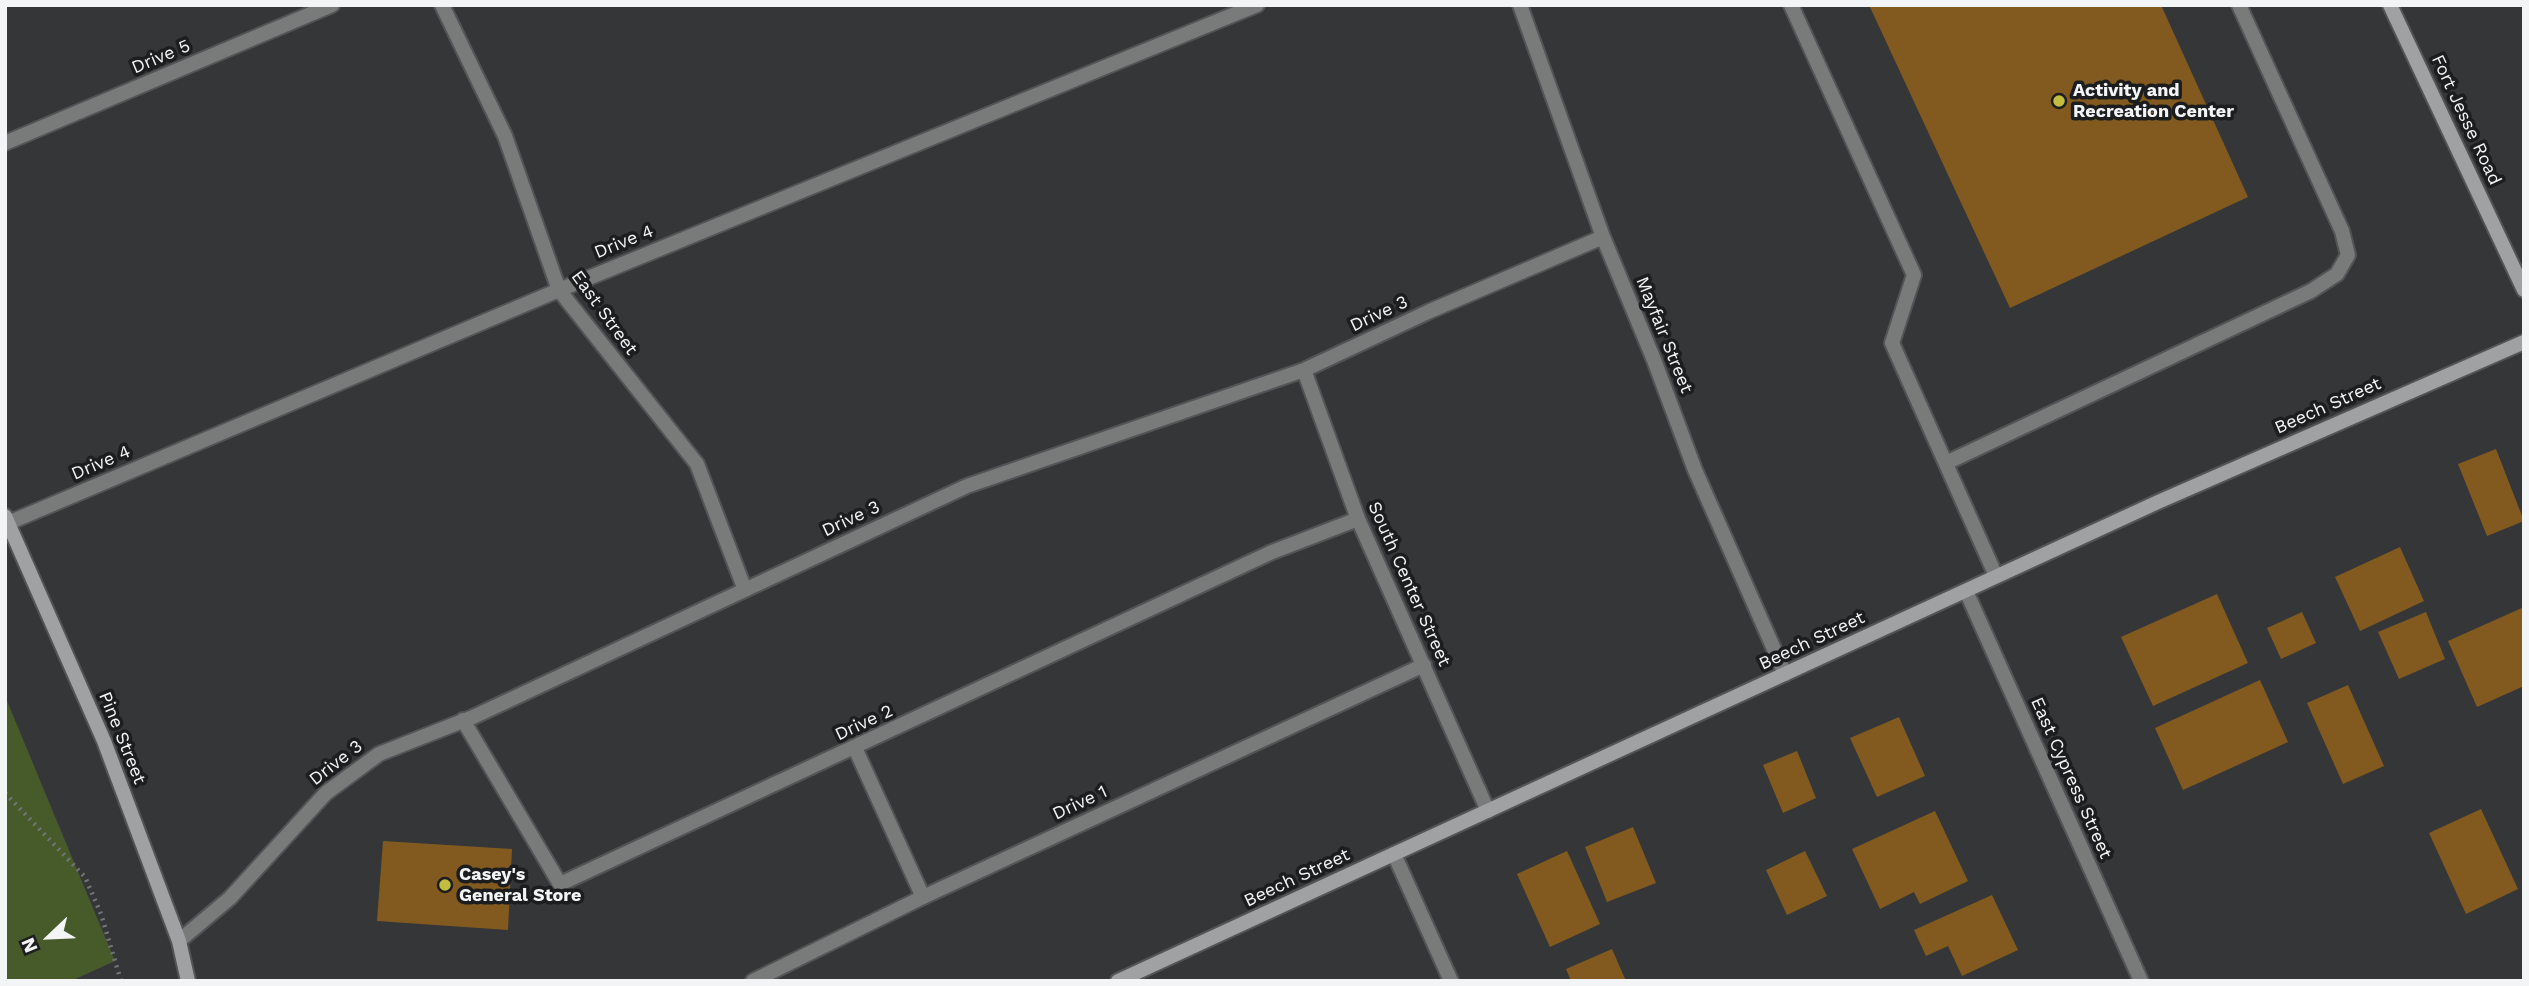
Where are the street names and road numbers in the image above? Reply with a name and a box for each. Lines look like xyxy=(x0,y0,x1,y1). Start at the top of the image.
street label: Drive 5 xyxy=(129,35,193,79)
street label: Fort Jesse Road xyxy=(2426,51,2506,189)
street label: Drive 4 xyxy=(591,220,657,264)
street label: East Street xyxy=(566,267,642,359)
street label: Mayfair Street xyxy=(1631,274,1697,396)
street label: Drive 3 xyxy=(1347,291,1411,337)
street label: Beech Street xyxy=(2272,373,2384,439)
street label: Drive 4 xyxy=(68,441,134,485)
street label: Drive 3 xyxy=(819,496,883,542)
street label: South Center Street xyxy=(1363,498,1455,670)
street label: Beech Street xyxy=(1756,607,1868,675)
street label: Pine Street xyxy=(94,689,150,787)
street label: East Cypress Street xyxy=(2026,694,2116,862)
street label: Drive 2 xyxy=(832,700,896,746)
street label: Drive 3 xyxy=(305,736,367,790)
street label: Drive 1 xyxy=(1049,781,1111,825)
street label: Beech Street xyxy=(1241,844,1353,912)

